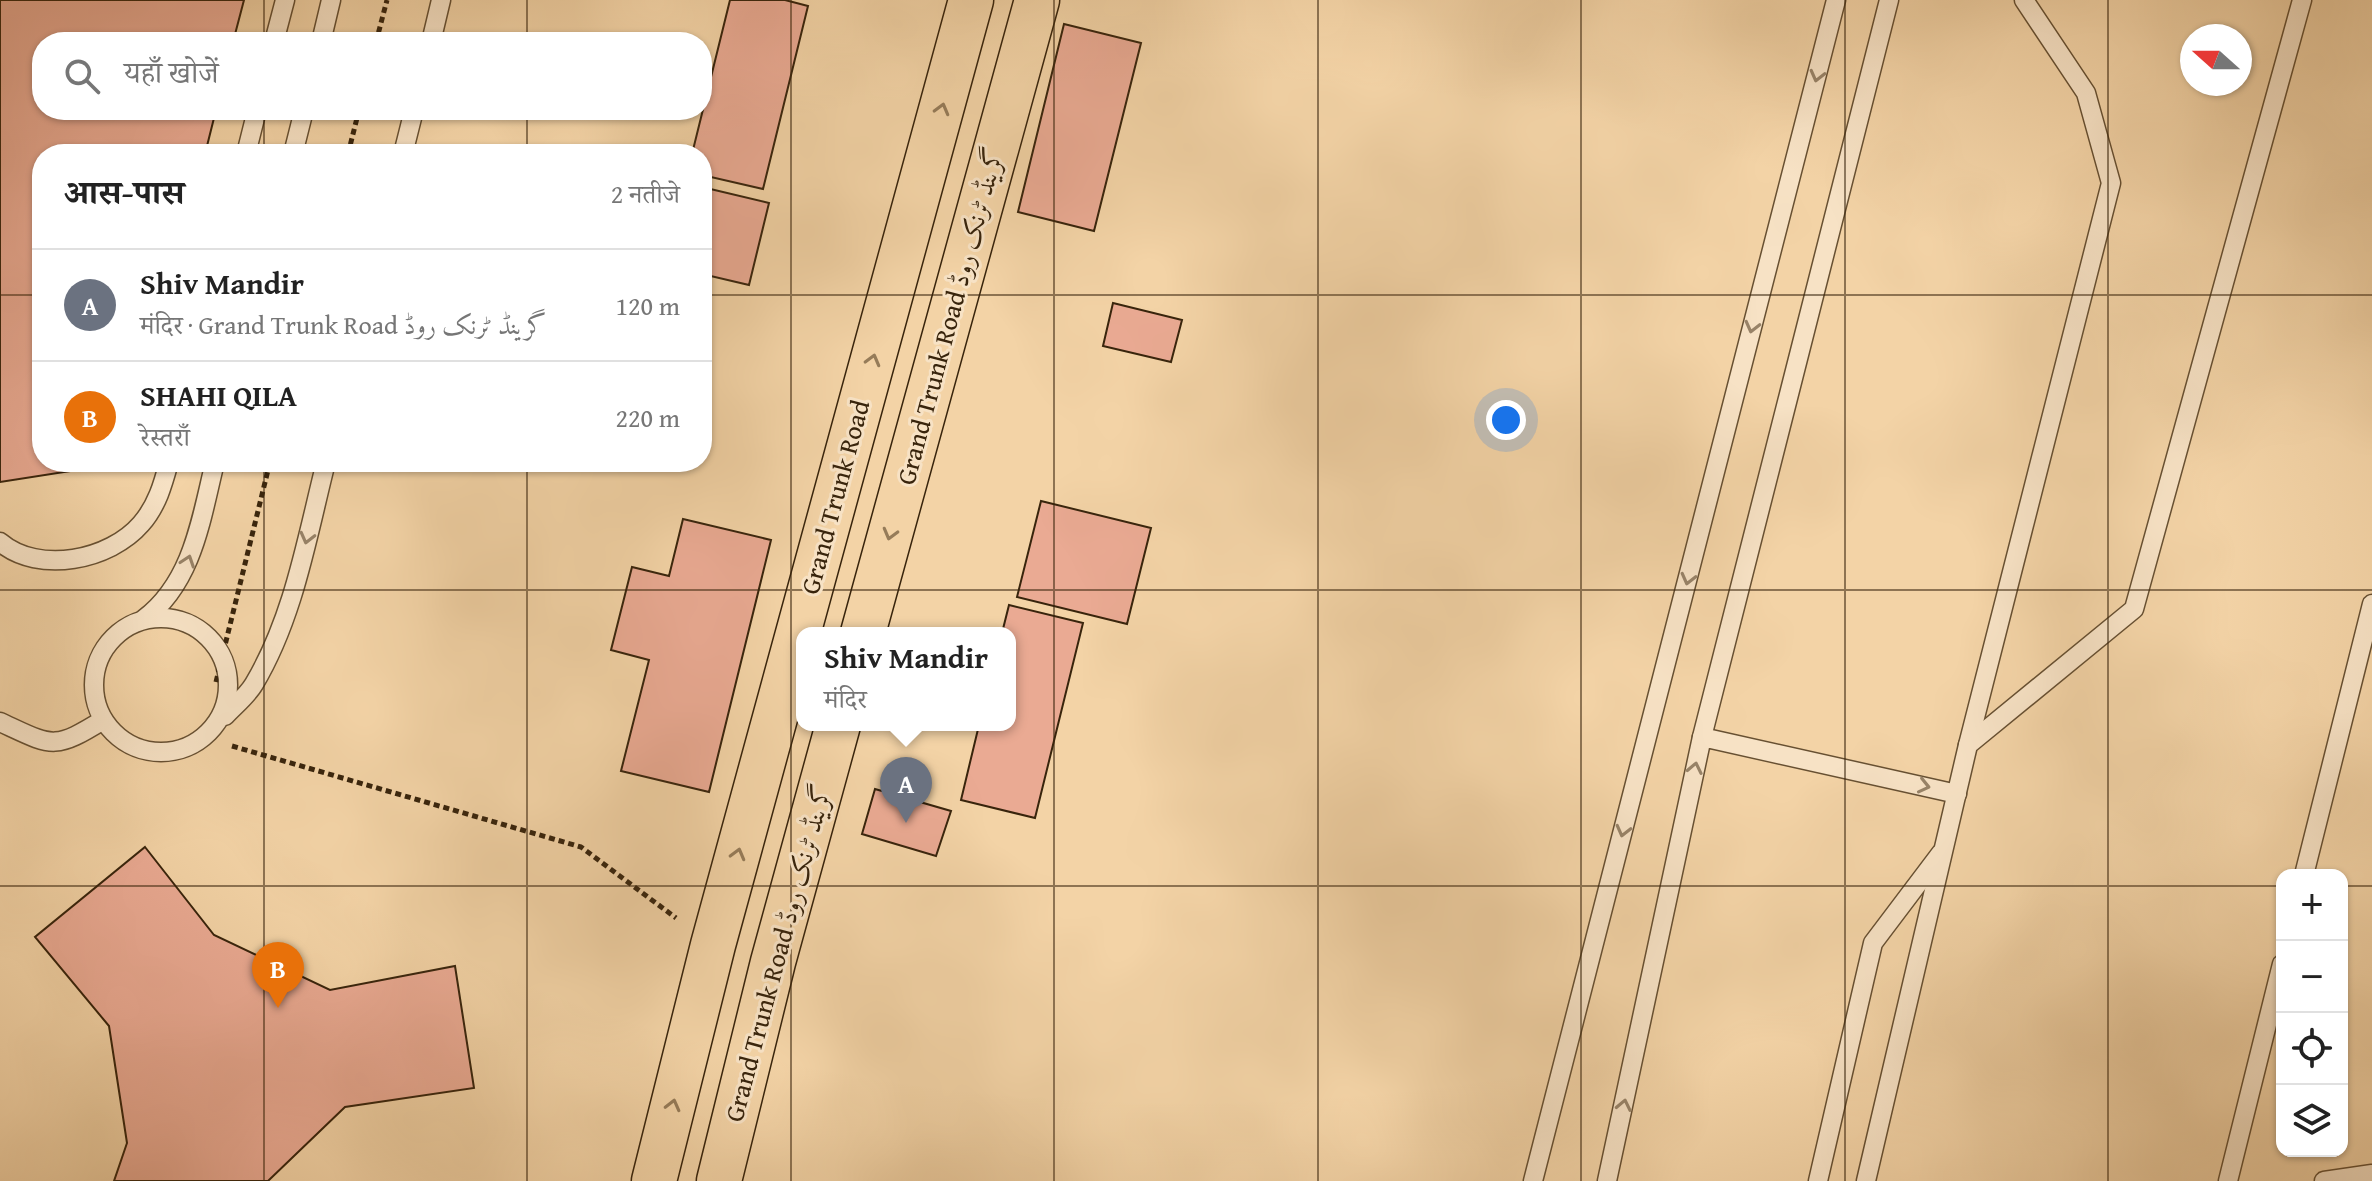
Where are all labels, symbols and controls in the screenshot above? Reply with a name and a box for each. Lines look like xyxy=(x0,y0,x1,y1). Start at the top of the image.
north arrow xyxy=(2180,24,2252,96)
search box xyxy=(32,32,712,120)
text: यहाँ खोजें xyxy=(124,50,218,94)
icon: search xyxy=(60,54,104,98)
one-way arrow xyxy=(1810,68,1827,82)
one-way arrow xyxy=(932,102,949,116)
street label: Grand Trunk Road گرینڈ ٹرنک روڈ xyxy=(886,143,1013,489)
text: आस-पास xyxy=(64,167,184,216)
text: 2 नतीजे xyxy=(611,174,680,213)
text: Shiv Mandir xyxy=(140,261,304,305)
text: A xyxy=(82,286,98,325)
text: 120 m xyxy=(615,286,680,325)
text: मंदिर · Grand Trunk Road گرینڈ ٹرنک روڈ xyxy=(140,305,546,344)
one-way arrow xyxy=(1745,320,1762,334)
one-way arrow xyxy=(864,353,880,367)
text: SHAHI QILA xyxy=(140,373,297,417)
street label: Grand Trunk Road xyxy=(790,395,879,598)
text: B xyxy=(82,398,98,437)
text: 220 m xyxy=(615,398,680,437)
your location xyxy=(1486,400,1526,440)
text: रेस्तराँ xyxy=(140,417,190,456)
one-way arrow xyxy=(883,527,900,541)
one-way arrow xyxy=(299,530,316,544)
one-way arrow xyxy=(178,554,194,568)
one-way arrow xyxy=(1680,572,1697,586)
popup xyxy=(796,627,1016,731)
text: Shiv Mandir xyxy=(824,635,988,679)
text: मंदिर xyxy=(824,679,867,718)
pin: A xyxy=(880,757,932,823)
one-way arrow xyxy=(1686,762,1703,776)
one-way arrow xyxy=(1917,777,1931,794)
street label: Grand Trunk Road گرینڈ ٹرنک روڈ xyxy=(714,780,841,1126)
one-way arrow xyxy=(1616,824,1633,837)
one-way arrow xyxy=(729,847,745,861)
map controls xyxy=(2276,869,2348,1157)
button: + xyxy=(2276,869,2348,941)
button: − xyxy=(2276,941,2348,1013)
pin: B xyxy=(252,942,304,1008)
button: locate xyxy=(2276,1013,2348,1085)
button: layers xyxy=(2276,1085,2348,1157)
one-way arrow xyxy=(1614,1098,1631,1111)
one-way arrow xyxy=(664,1099,681,1113)

